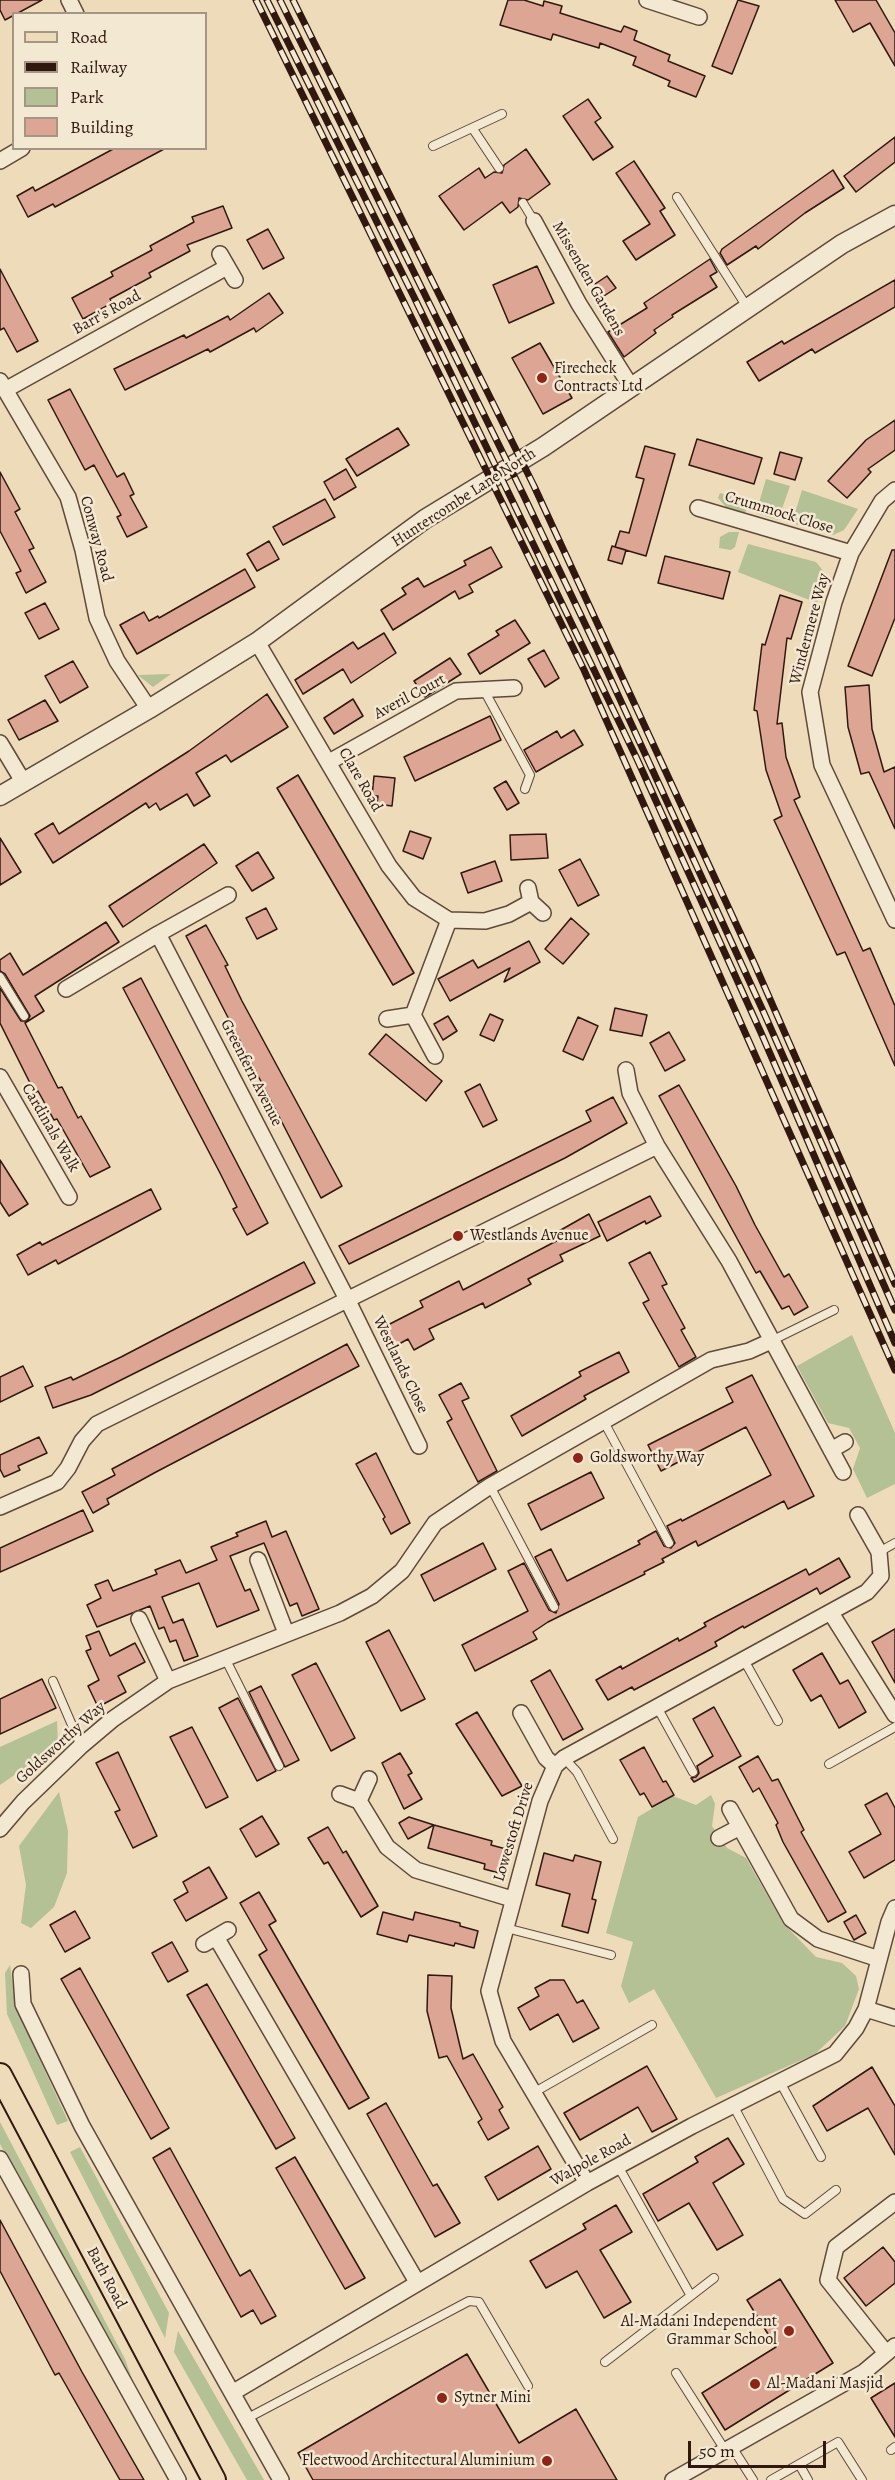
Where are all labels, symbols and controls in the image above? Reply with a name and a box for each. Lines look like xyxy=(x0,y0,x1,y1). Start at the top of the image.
legend xyxy=(12,12,207,150)
text: Road xyxy=(70,25,107,49)
text: Railway xyxy=(70,55,127,79)
text: Park xyxy=(70,85,104,109)
text: Building xyxy=(70,115,134,139)
street label: Missenden Gardens xyxy=(547,218,629,340)
street label: Barr's Road xyxy=(70,286,144,340)
place label: Firecheck Contracts Ltd xyxy=(554,359,643,397)
marker: Firecheck Contracts Ltd xyxy=(535,371,549,385)
street label: Huntercombe Lane North xyxy=(388,444,540,552)
street label: Crummock Close xyxy=(722,487,836,539)
street label: Conway Road xyxy=(75,494,117,584)
street label: Windermere Way xyxy=(786,571,834,687)
street label: Averil Court xyxy=(371,670,449,724)
street label: Clare Road xyxy=(334,744,386,816)
street label: Greenfern Avenue xyxy=(216,1016,286,1130)
street label: Cardinals Walk xyxy=(17,1080,83,1176)
place label: Westlands Avenue xyxy=(470,1226,589,1246)
marker: Westlands Avenue xyxy=(451,1229,465,1243)
street label: Westlands Close xyxy=(368,1313,432,1417)
place label: Goldsworthy Way xyxy=(590,1448,704,1468)
marker: Goldsworthy Way xyxy=(571,1451,585,1465)
street label: Goldsworthy Way xyxy=(12,1698,110,1788)
street label: Lowestoft Drive xyxy=(490,1780,538,1884)
street label: Walpole Road xyxy=(547,2131,635,2191)
street label: Bath Road xyxy=(82,2244,130,2312)
place label: Al-Madani Independent Grammar School xyxy=(621,2312,777,2350)
marker: Al-Madani Independent Grammar School xyxy=(782,2324,796,2338)
place label: Al-Madani Masjid xyxy=(767,2374,883,2394)
marker: Al-Madani Masjid xyxy=(748,2377,762,2391)
place label: Sytner Mini xyxy=(454,2388,531,2408)
marker: Sytner Mini xyxy=(435,2391,449,2405)
scale bar xyxy=(691,2429,829,2467)
text: 50 m xyxy=(699,2439,735,2463)
place label: Fleetwood Architectural Aluminium xyxy=(301,2451,535,2471)
marker: Fleetwood Architectural Aluminium xyxy=(540,2454,554,2468)

